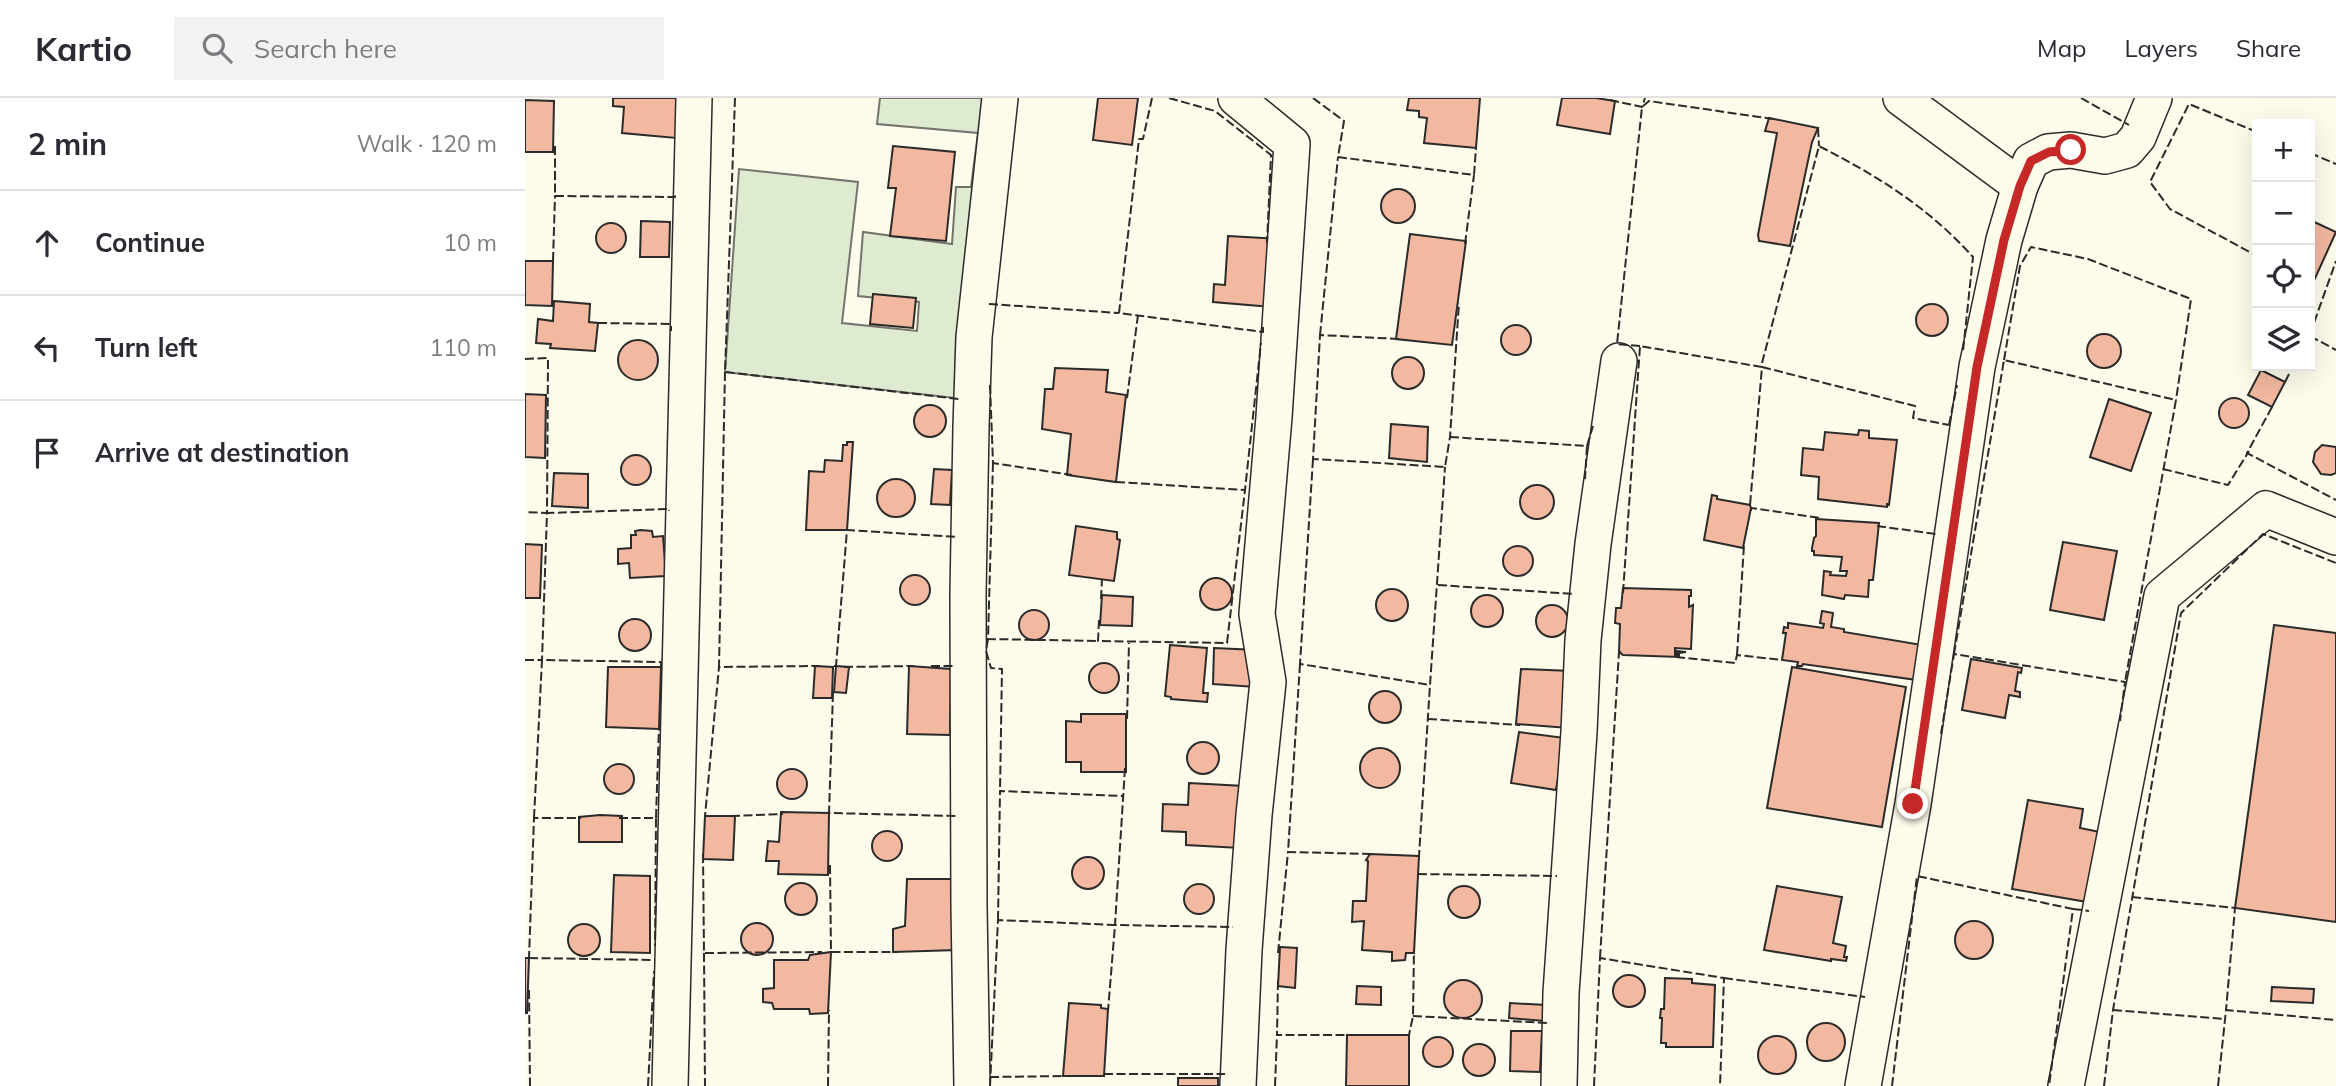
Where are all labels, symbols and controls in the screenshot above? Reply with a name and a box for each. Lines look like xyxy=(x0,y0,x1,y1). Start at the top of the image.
search box xyxy=(174,17,664,80)
text: Kartio xyxy=(35,28,132,69)
icon: search xyxy=(198,29,236,67)
text: Search here xyxy=(254,32,397,65)
text: Map xyxy=(2037,33,2086,63)
text: Layers xyxy=(2124,33,2198,63)
text: Share xyxy=(2236,33,2301,63)
map controls xyxy=(2252,119,2315,371)
button: + xyxy=(2252,119,2315,182)
text: 2 min xyxy=(28,125,107,163)
text: Walk · 120 m xyxy=(357,129,497,158)
route start xyxy=(2055,134,2086,165)
button: − xyxy=(2252,182,2315,245)
icon: ahead xyxy=(28,224,66,262)
text: Continue xyxy=(95,226,205,259)
text: 10 m xyxy=(443,228,497,257)
button: locate xyxy=(2252,245,2315,308)
button: layers xyxy=(2252,308,2315,371)
icon: left xyxy=(28,329,66,367)
text: Turn left xyxy=(95,331,197,364)
text: 110 m xyxy=(429,333,497,362)
icon: arrive xyxy=(28,434,66,472)
text: Arrive at destination xyxy=(95,436,350,469)
route end xyxy=(1897,788,1928,819)

